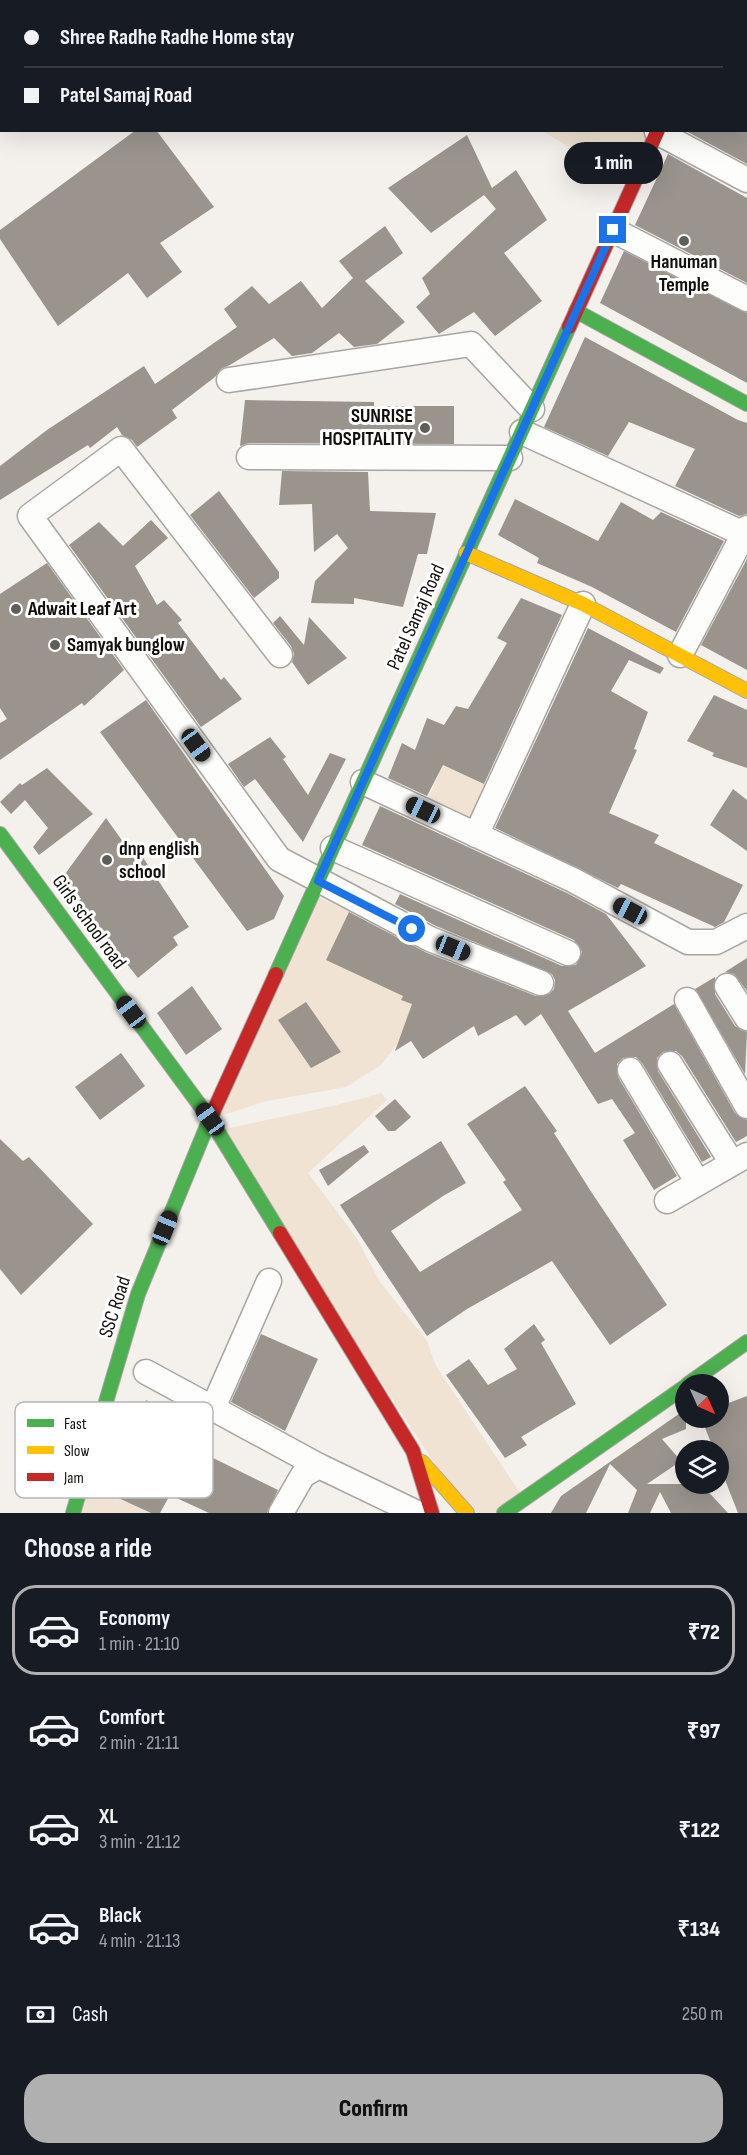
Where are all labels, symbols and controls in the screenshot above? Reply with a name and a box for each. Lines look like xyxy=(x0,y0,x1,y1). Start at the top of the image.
text: Shree Radhe Radhe Home stay xyxy=(60,24,294,51)
text: Patel Samaj Road xyxy=(60,82,192,109)
callout: 1 min xyxy=(564,143,662,185)
text: 1 min xyxy=(594,151,633,175)
route end xyxy=(599,216,626,243)
marker: Hanuman Temple xyxy=(677,234,691,248)
place label: Hanuman Temple xyxy=(651,250,717,297)
place label: SUNRISE HOSPITALITY xyxy=(322,404,414,451)
marker: SUNRISE HOSPITALITY xyxy=(418,421,432,435)
street label: Patel Samaj Road xyxy=(382,560,450,674)
place label: Adwait Leaf Art xyxy=(27,597,137,621)
marker: Adwait Leaf Art xyxy=(9,602,23,616)
place label: Samyak bunglow xyxy=(67,633,185,657)
marker: Samyak bunglow xyxy=(48,638,62,652)
car xyxy=(178,725,214,765)
car xyxy=(403,794,443,826)
place label: dnp english school xyxy=(119,837,199,884)
marker: dnp english school xyxy=(100,853,114,867)
street label: Girls school road xyxy=(47,870,131,974)
car xyxy=(610,895,650,927)
route start xyxy=(398,915,425,942)
car xyxy=(433,933,473,963)
car xyxy=(113,992,149,1032)
car xyxy=(192,1099,228,1139)
car xyxy=(150,1208,180,1248)
street label: SSC Road xyxy=(94,1273,136,1341)
north arrow xyxy=(675,1374,729,1428)
map controls xyxy=(675,1374,729,1494)
legend xyxy=(15,1402,213,1498)
text: Fast xyxy=(64,1415,87,1434)
button: layers xyxy=(675,1440,729,1494)
text: Slow xyxy=(64,1442,89,1461)
text: Jam xyxy=(63,1469,84,1488)
text: Choose a ride xyxy=(24,1533,152,1565)
icon: car xyxy=(27,1603,81,1657)
text: Economy xyxy=(99,1605,170,1632)
text: ₹72 xyxy=(688,1619,720,1646)
text: 1 min · 21:10 xyxy=(99,1632,180,1656)
icon: car xyxy=(27,1702,81,1756)
text: Comfort xyxy=(99,1704,165,1731)
text: ₹97 xyxy=(687,1718,720,1745)
text: 2 min · 21:11 xyxy=(99,1731,179,1755)
icon: car xyxy=(27,1801,81,1855)
text: XL xyxy=(99,1803,118,1830)
text: ₹122 xyxy=(678,1817,720,1844)
text: 3 min · 21:12 xyxy=(99,1830,181,1854)
icon: car xyxy=(27,1900,81,1954)
text: Black xyxy=(99,1902,141,1929)
text: ₹134 xyxy=(678,1916,720,1943)
text: 4 min · 21:13 xyxy=(99,1929,180,1953)
icon: cash xyxy=(24,1998,57,2031)
text: Cash xyxy=(72,2001,108,2028)
text: 250 m xyxy=(682,2002,723,2026)
button: Confirm xyxy=(24,2074,723,2143)

